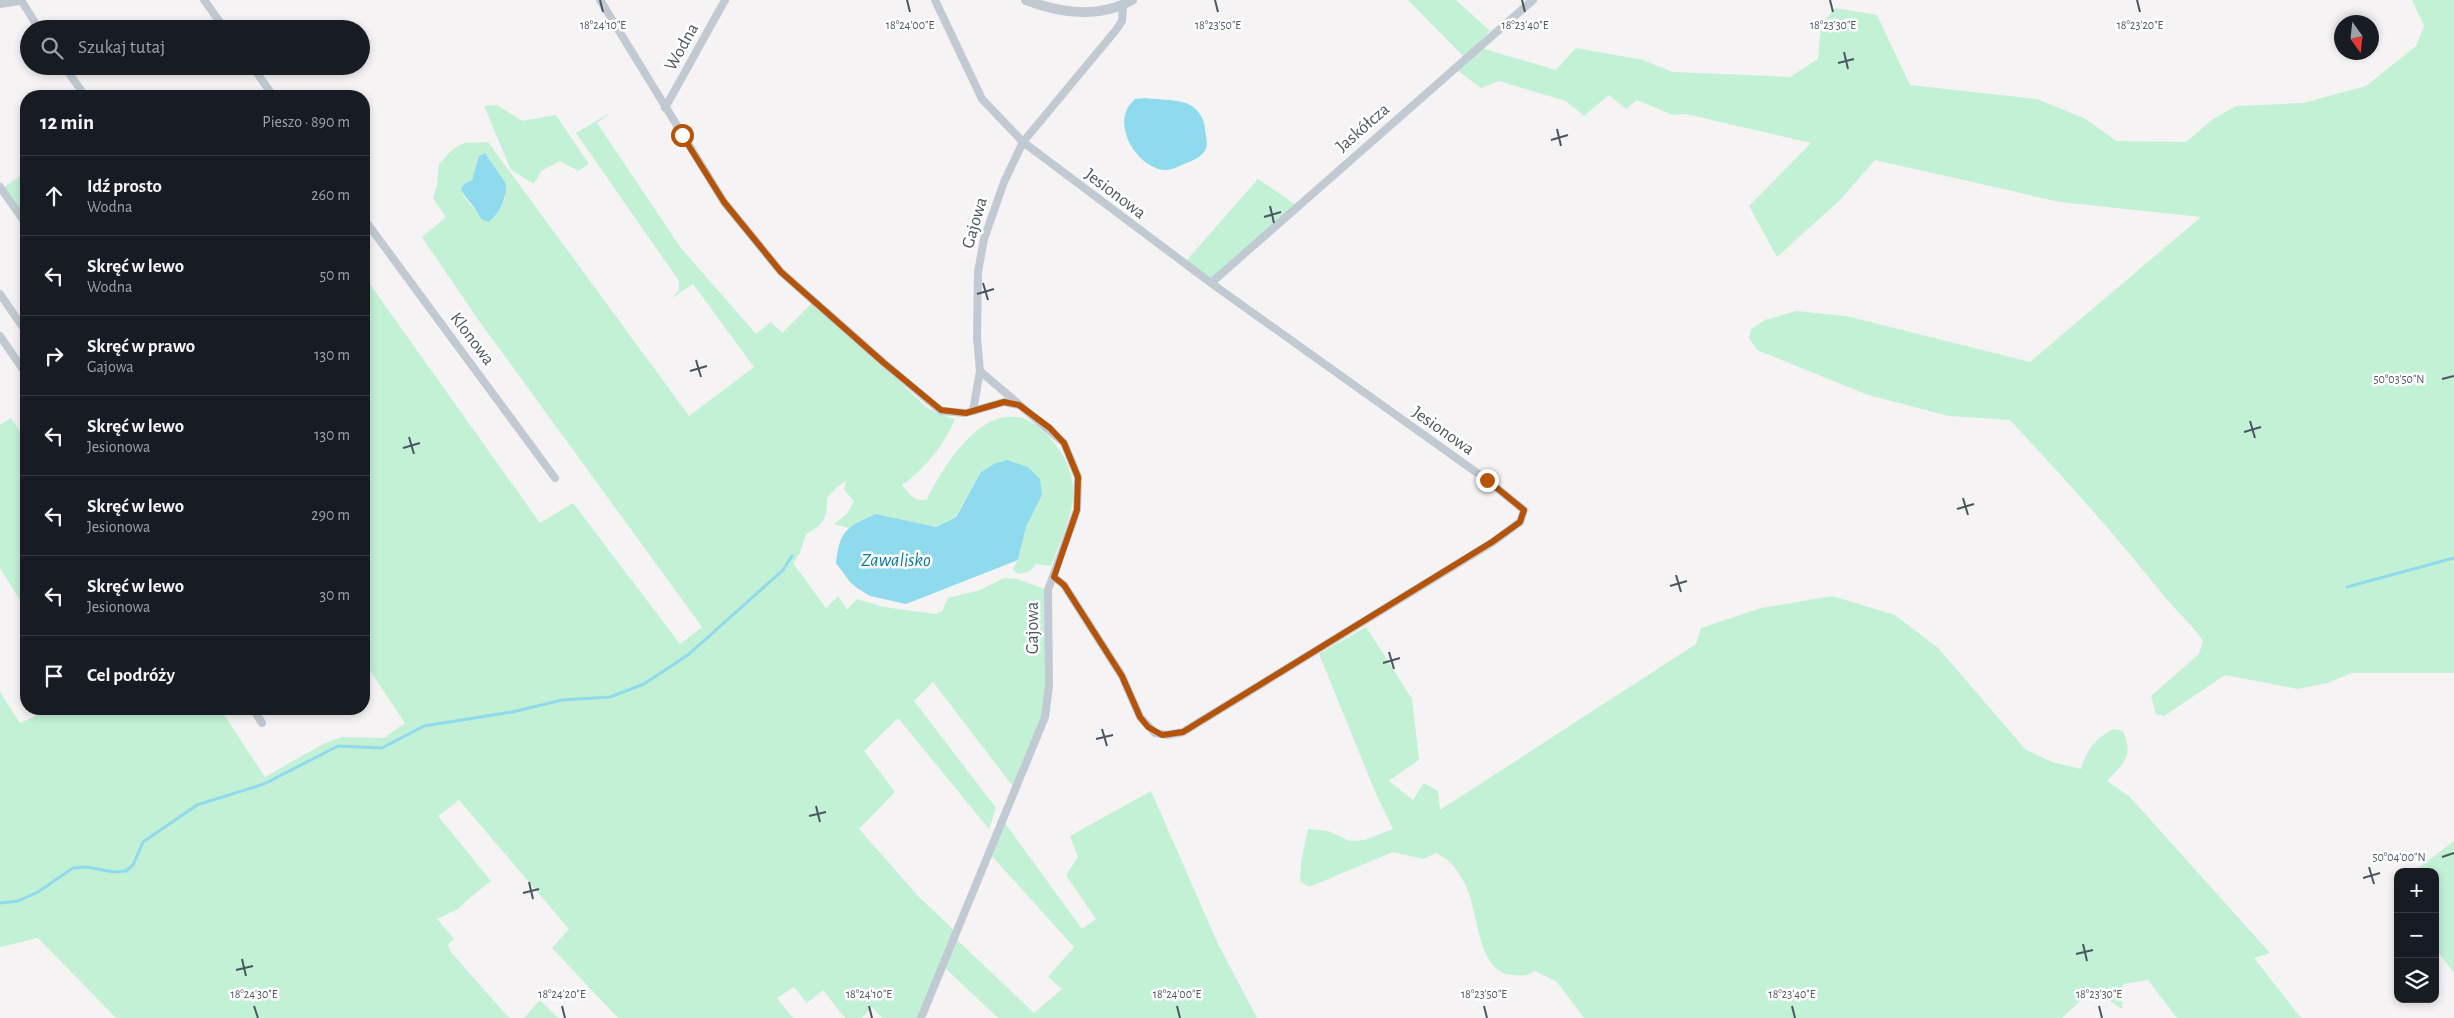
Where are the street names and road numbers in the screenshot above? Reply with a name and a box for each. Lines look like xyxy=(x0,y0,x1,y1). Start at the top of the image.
street label: Wodna xyxy=(662,20,702,74)
street label: Jaskółcza xyxy=(1333,100,1393,156)
street label: Jesionowa xyxy=(1081,165,1149,223)
street label: Gajowa xyxy=(959,195,991,251)
street label: Klonowa xyxy=(446,309,498,369)
street label: Jesionowa xyxy=(1409,403,1477,459)
street label: Gajowa xyxy=(1024,602,1042,654)

